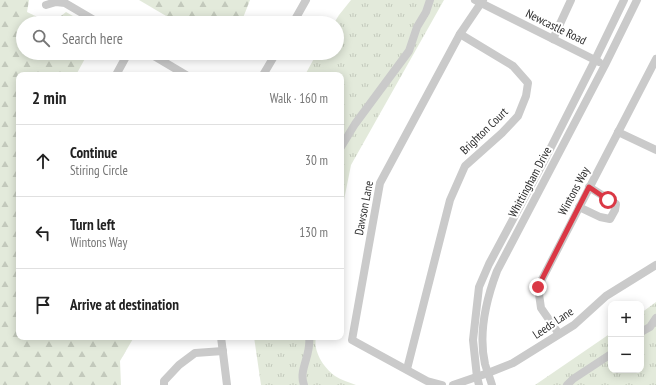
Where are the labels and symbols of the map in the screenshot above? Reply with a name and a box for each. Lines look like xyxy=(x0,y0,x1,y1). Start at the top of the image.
street label: Newcastle Road xyxy=(523,5,589,48)
street label: Brighton Court xyxy=(457,104,511,157)
street label: Whittingham Drive xyxy=(505,144,554,220)
street label: Wintons Way xyxy=(555,163,593,218)
street label: Dawson Lane xyxy=(351,179,376,236)
route start xyxy=(599,191,617,209)
route end xyxy=(529,278,547,296)
street label: Leeds Lane xyxy=(529,304,576,342)

